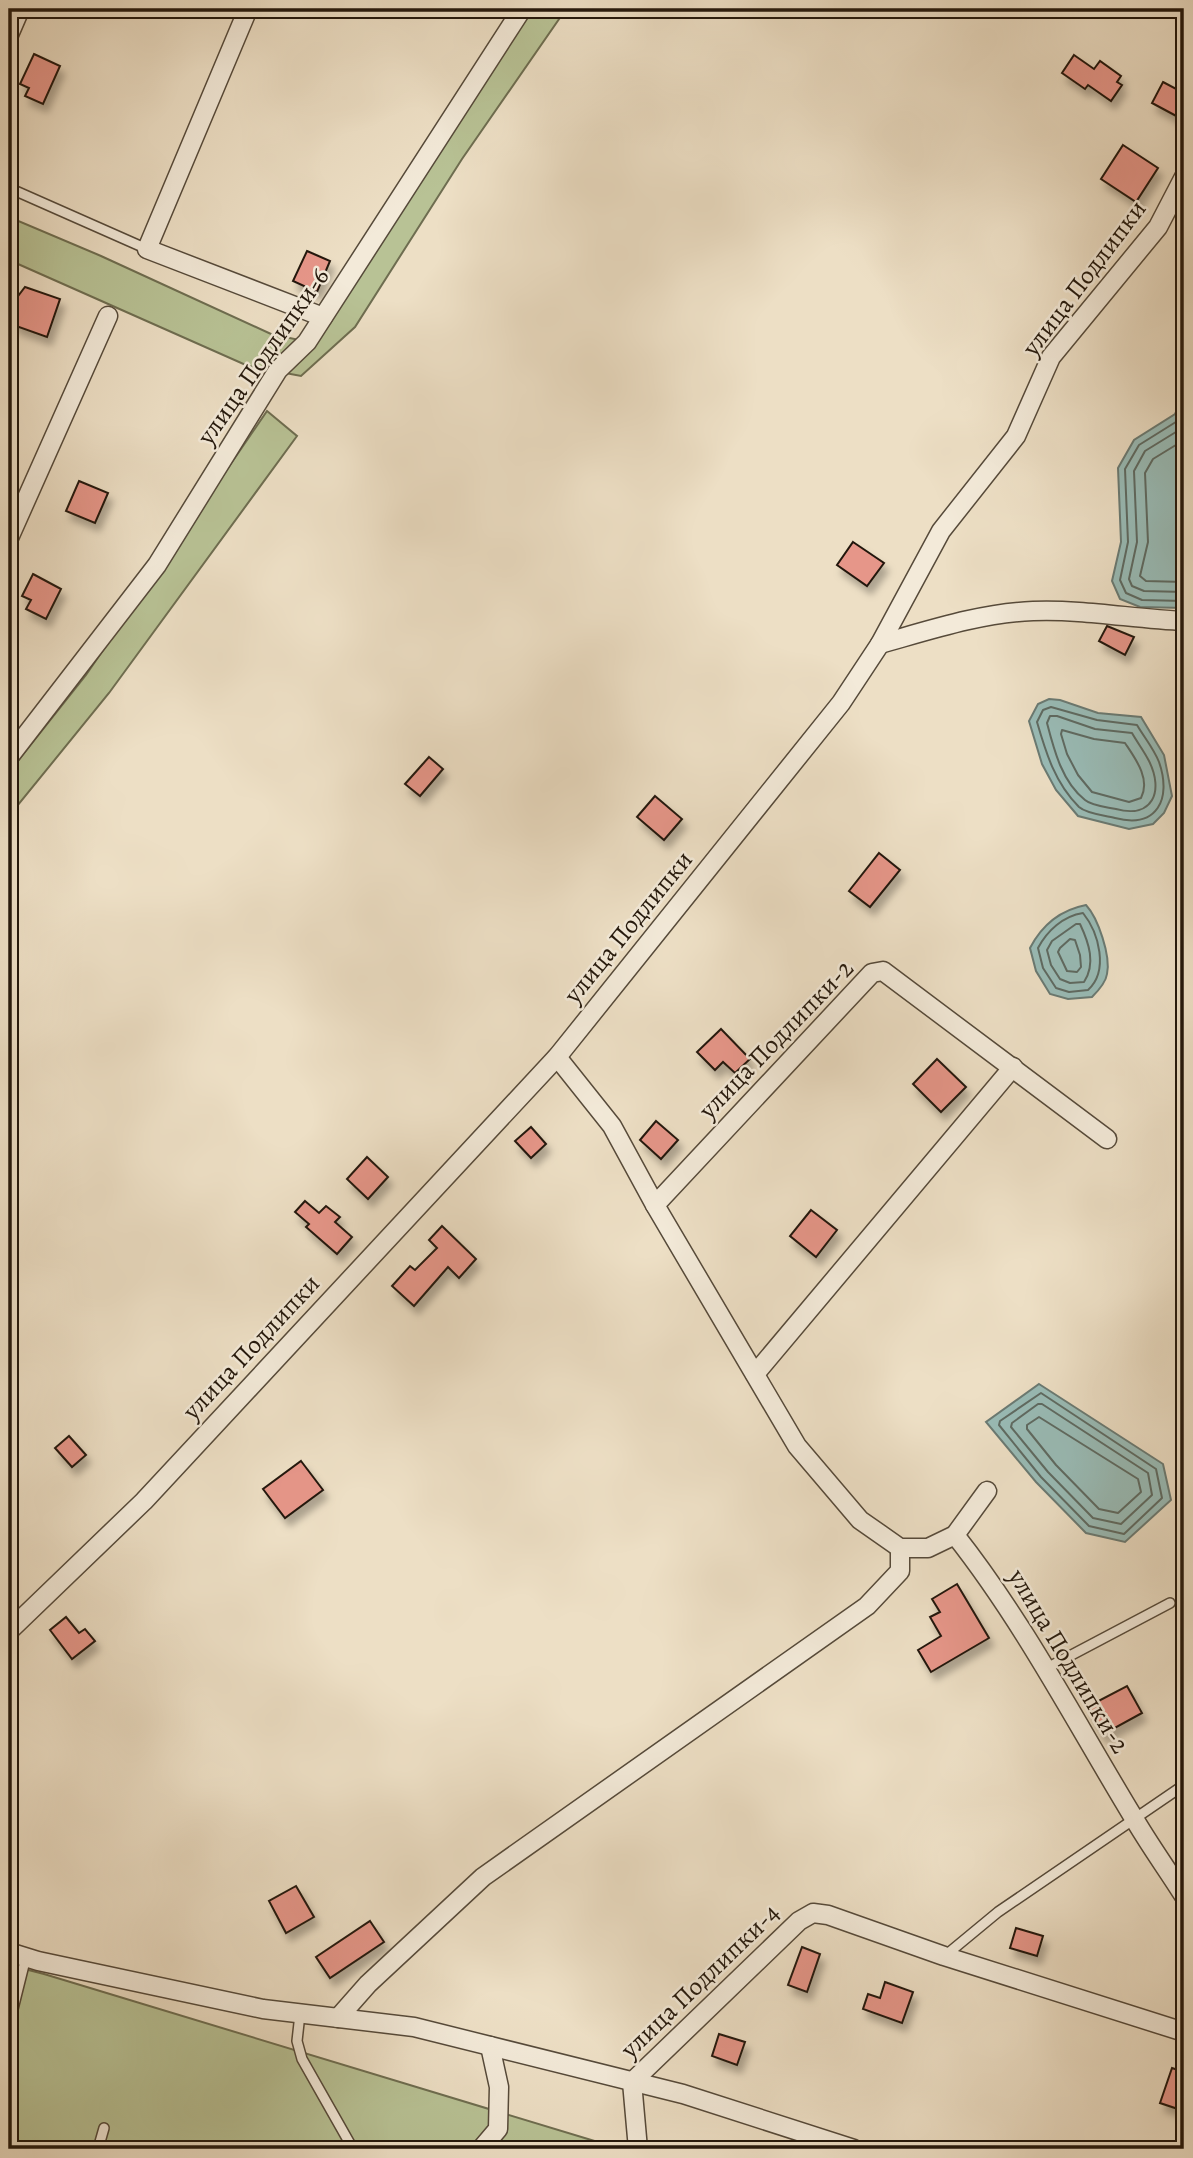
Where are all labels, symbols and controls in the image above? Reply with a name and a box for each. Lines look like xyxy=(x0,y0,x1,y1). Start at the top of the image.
street label: улица Подлипки xyxy=(1013,193,1154,364)
street label: улица Подлипки-6 xyxy=(188,260,337,452)
street label: улица Подлипки xyxy=(555,843,700,1011)
street label: улица Подлипки-2 xyxy=(690,952,861,1127)
street label: улица Подлипки xyxy=(174,1267,328,1428)
street label: улица Подлипки-2 xyxy=(1000,1561,1138,1760)
street label: улица Подлипки-4 xyxy=(612,1896,787,2067)

